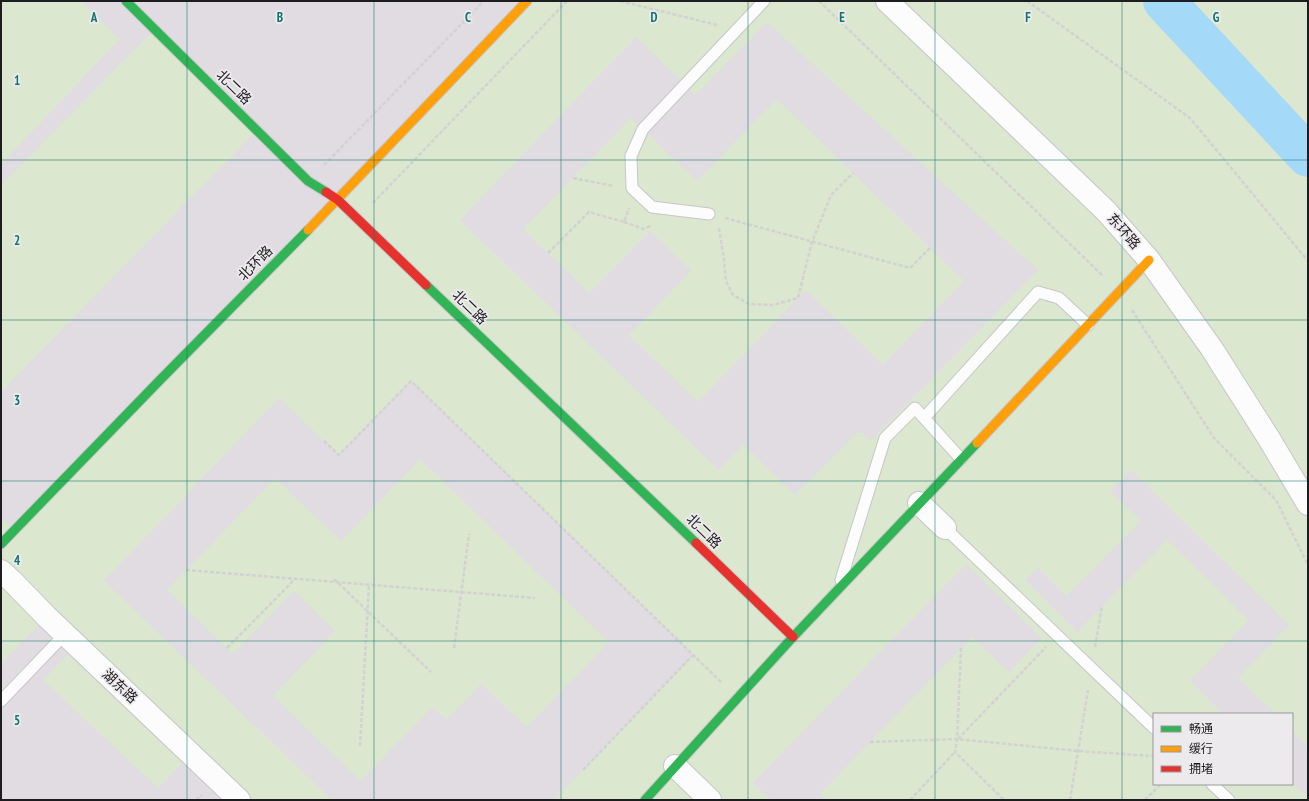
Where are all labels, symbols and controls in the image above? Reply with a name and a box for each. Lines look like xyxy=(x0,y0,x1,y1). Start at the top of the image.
text: A xyxy=(90,9,98,26)
text: B xyxy=(277,9,283,26)
text: C xyxy=(465,9,471,26)
text: D xyxy=(651,9,658,26)
text: E xyxy=(839,9,845,26)
text: F xyxy=(1025,9,1031,26)
text: G xyxy=(1213,9,1220,26)
street label: 北二路 xyxy=(213,66,255,108)
text: 1 xyxy=(14,72,20,89)
street label: 东环路 xyxy=(1103,209,1145,253)
text: 2 xyxy=(14,232,20,249)
street label: 北环路 xyxy=(234,242,276,284)
street label: 北二路 xyxy=(449,286,491,328)
text: 3 xyxy=(14,392,20,409)
street label: 北二路 xyxy=(683,510,725,552)
text: 4 xyxy=(14,552,21,569)
street label: 湖东路 xyxy=(99,665,141,707)
text: 5 xyxy=(14,712,20,729)
legend xyxy=(1153,713,1293,785)
text: 畅通 xyxy=(1189,721,1213,736)
text: 缓行 xyxy=(1189,741,1213,756)
text: 拥堵 xyxy=(1189,761,1213,776)

